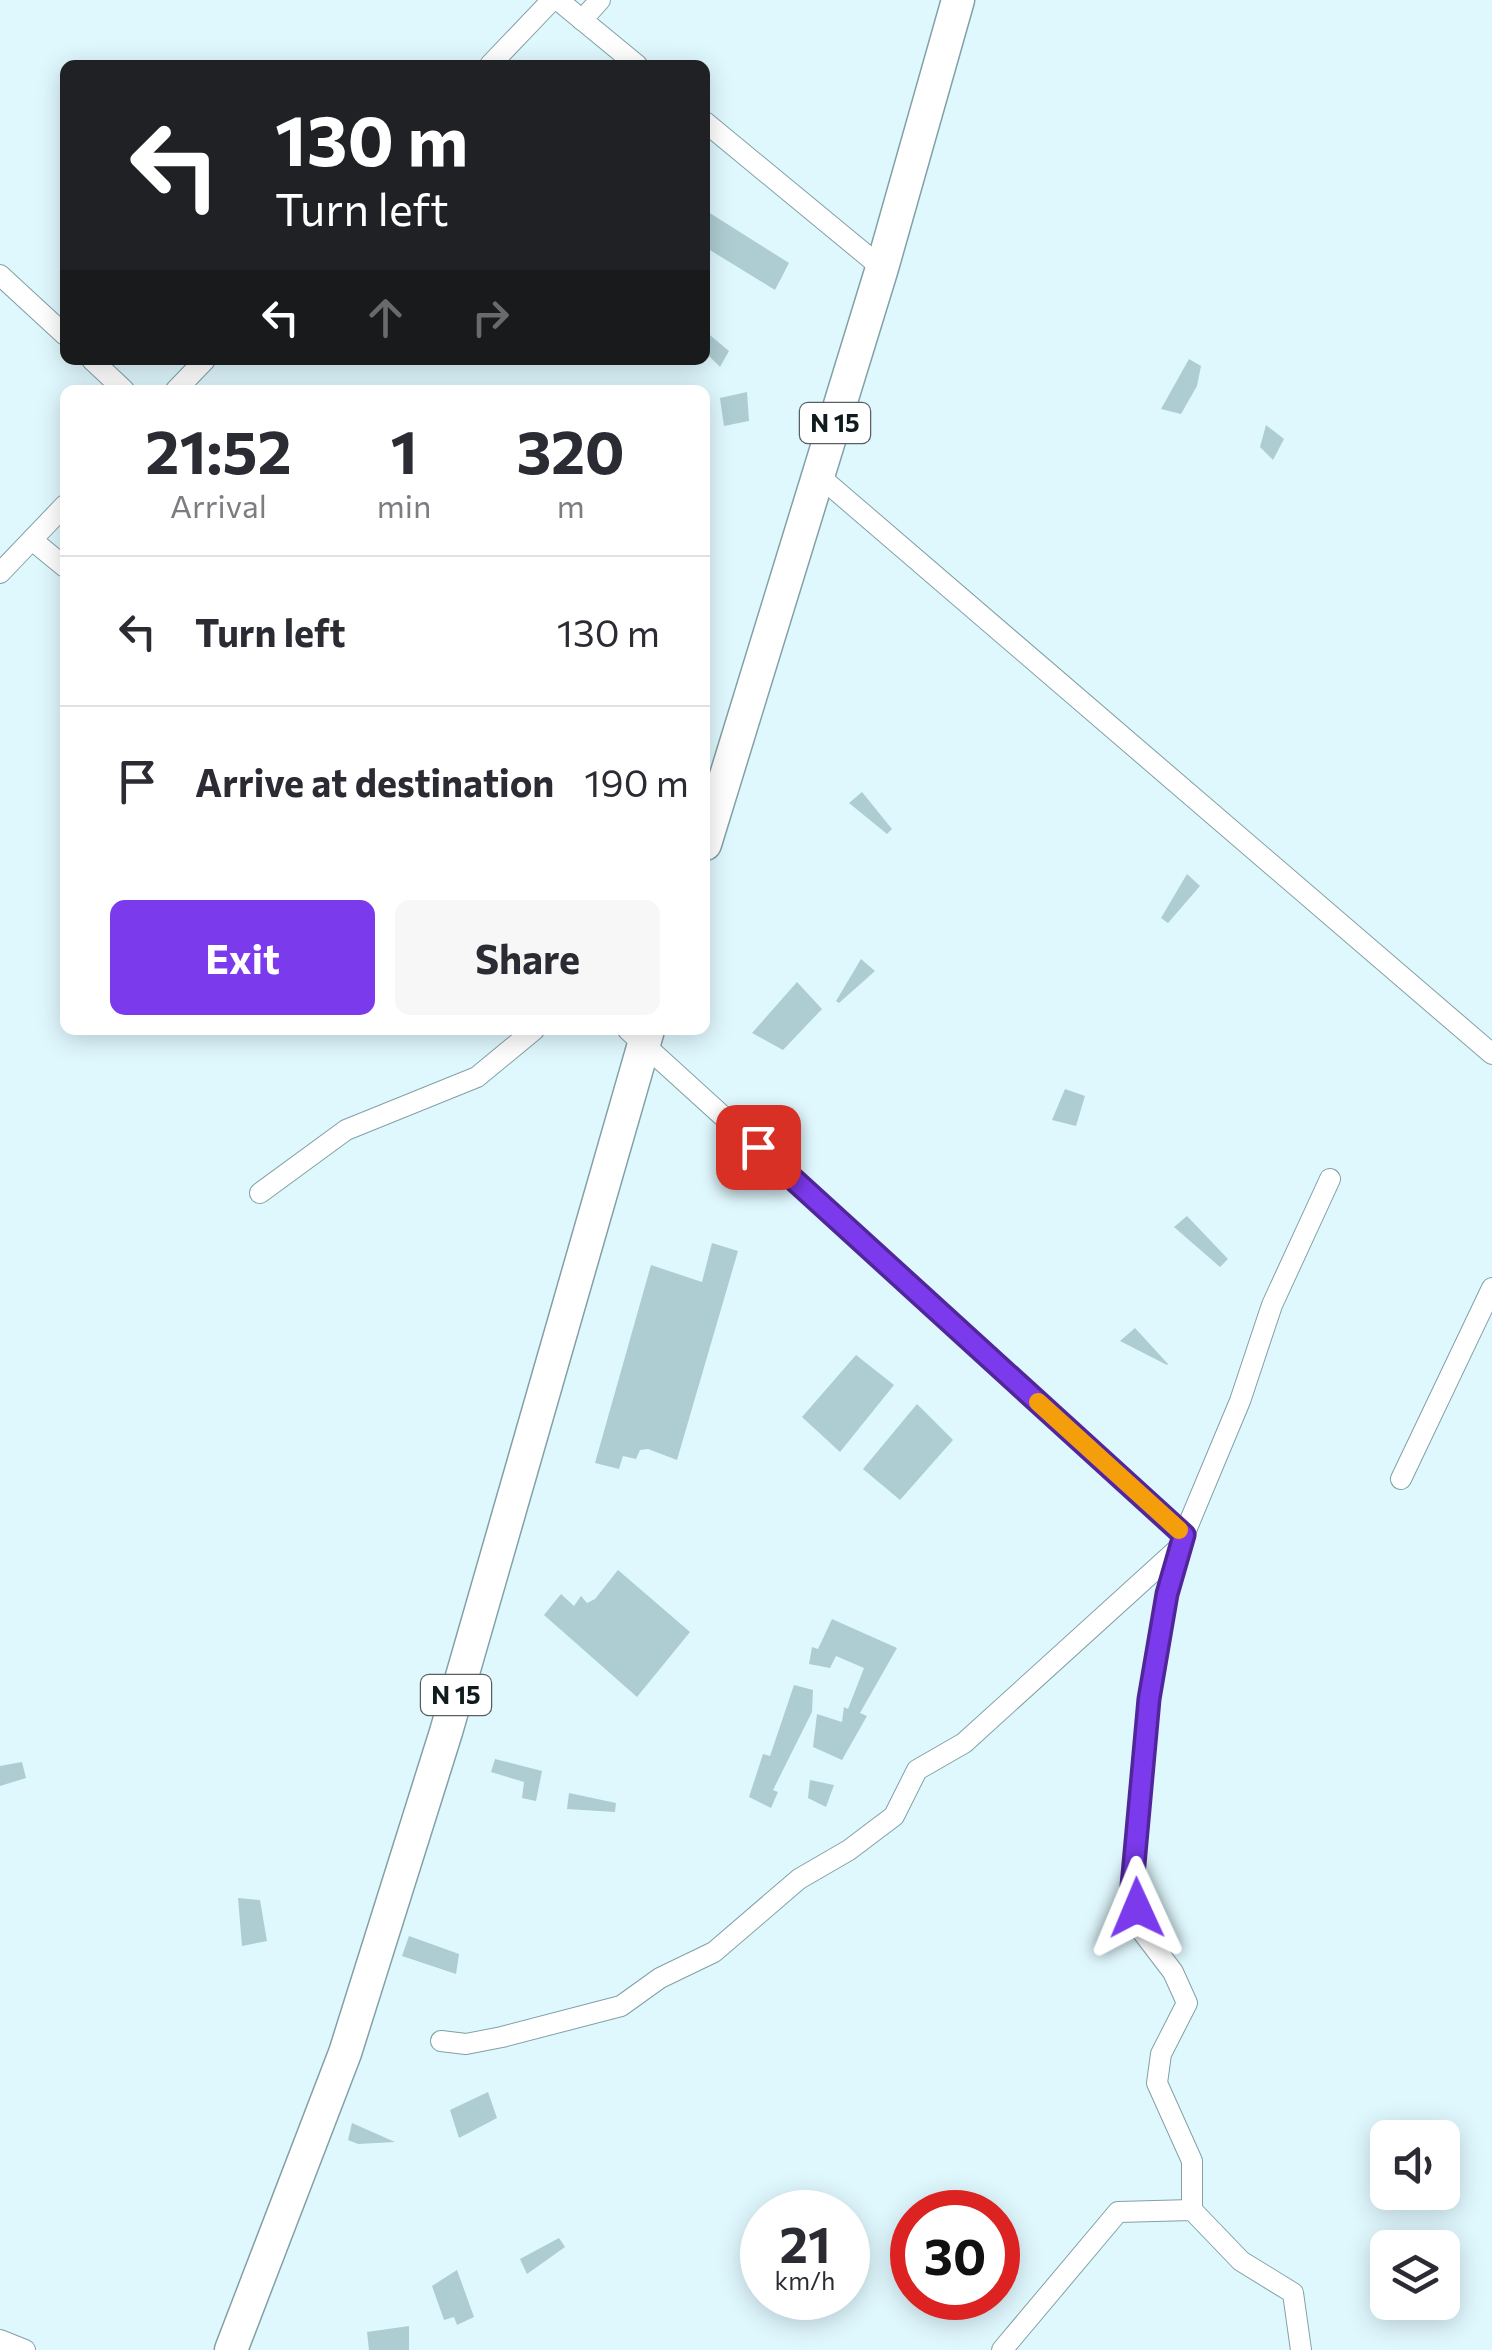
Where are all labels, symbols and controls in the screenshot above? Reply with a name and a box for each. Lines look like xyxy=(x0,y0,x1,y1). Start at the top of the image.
text: 130 m xyxy=(275,95,468,180)
icon: left xyxy=(110,100,240,230)
text: Turn left xyxy=(275,180,449,235)
icon: left xyxy=(253,290,308,345)
icon: ahead xyxy=(358,290,413,345)
icon: right xyxy=(463,290,518,345)
road number: N 15 xyxy=(800,403,870,443)
text: 21:52 xyxy=(145,413,292,486)
text: 1 xyxy=(390,413,418,486)
text: 320 xyxy=(517,413,625,486)
text: Arrival xyxy=(170,485,267,525)
text: min xyxy=(377,485,431,525)
text: m xyxy=(557,485,585,525)
icon: left xyxy=(110,604,165,659)
text: Turn left xyxy=(195,608,346,655)
text: 130 m xyxy=(557,608,660,655)
icon: arrive xyxy=(110,754,165,809)
text: Arrive at destination xyxy=(195,758,554,805)
text: 190 m xyxy=(584,758,689,805)
button: Exit xyxy=(110,900,375,1015)
button: Share xyxy=(395,900,660,1015)
pin xyxy=(716,1105,801,1190)
icon: arrive xyxy=(731,1120,786,1175)
road number: N 15 xyxy=(421,1675,491,1715)
position arrow xyxy=(1085,1856,1189,1960)
map controls xyxy=(1370,2120,1460,2320)
button: sound xyxy=(1370,2120,1460,2210)
speed limit sign: 30 xyxy=(890,2190,1020,2320)
text: 21 xyxy=(779,2212,831,2273)
button: layers xyxy=(1370,2230,1460,2320)
text: km/h xyxy=(775,2265,835,2295)

